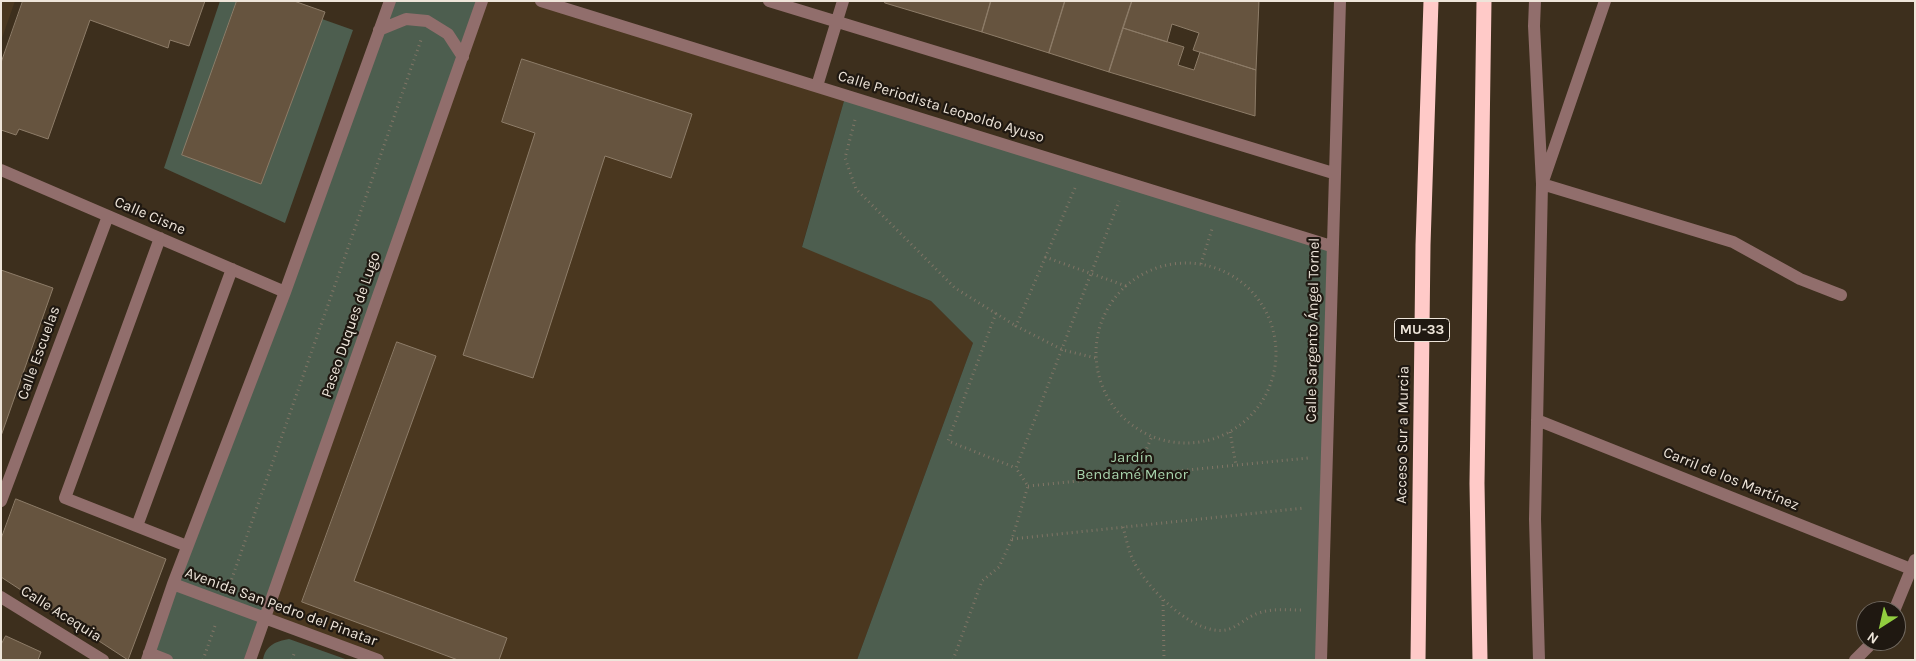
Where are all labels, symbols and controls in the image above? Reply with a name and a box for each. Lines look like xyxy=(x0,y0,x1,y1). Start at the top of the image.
street label: Calle Periodista Leopoldo Ayuso xyxy=(836,67,1046,147)
street label: Calle Cisne xyxy=(112,193,188,239)
street label: Calle Sargento Ángel Tornel xyxy=(1302,237,1324,423)
street label: Paseo Duques de Lugo xyxy=(318,250,384,400)
street label: Calle Escuelas xyxy=(14,304,64,402)
road number: MU-33 xyxy=(1394,318,1450,342)
street label: Acceso Sur a Murcia xyxy=(1393,366,1413,504)
street label: Carril de los Martínez xyxy=(1660,444,1802,514)
park label: Jardín Bendamé Menor xyxy=(1076,449,1188,484)
street label: Avenida San Pedro del Pinatar xyxy=(182,564,380,650)
street label: Calle Acequia xyxy=(17,582,105,646)
north arrow xyxy=(1856,601,1906,651)
text: N xyxy=(1864,628,1882,648)

